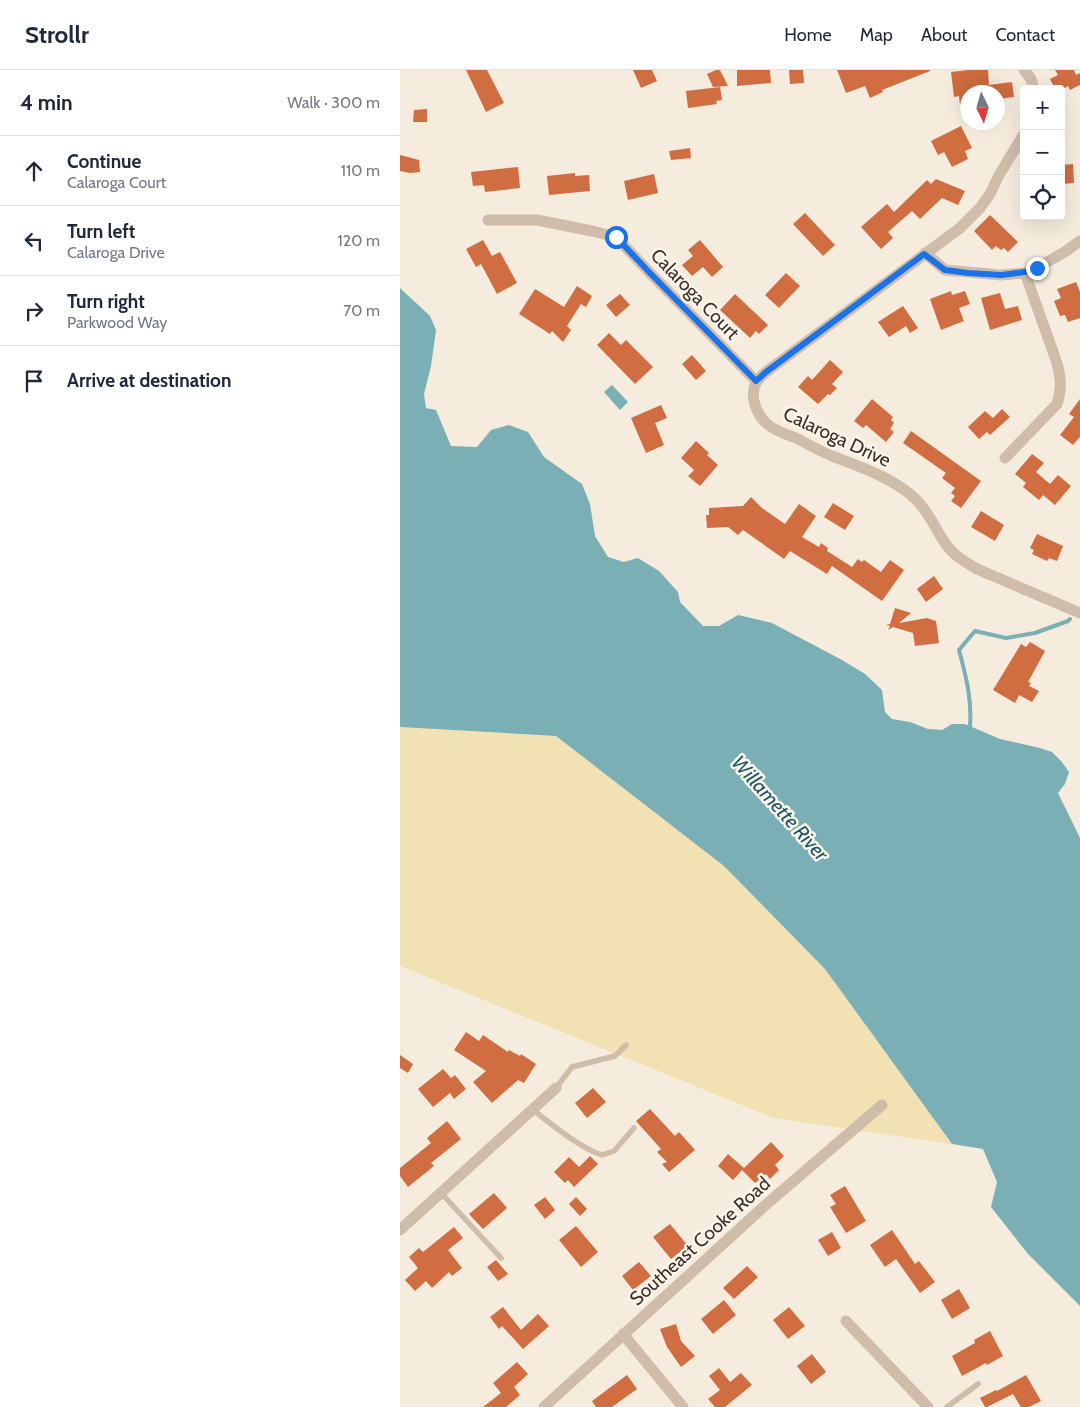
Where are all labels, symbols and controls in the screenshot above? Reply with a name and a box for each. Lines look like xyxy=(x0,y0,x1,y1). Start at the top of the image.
text: Strollr xyxy=(25,20,89,49)
text: Home xyxy=(784,24,832,46)
text: Map xyxy=(860,24,893,46)
text: About xyxy=(921,24,967,46)
text: Contact xyxy=(995,24,1055,46)
north arrow xyxy=(960,85,1005,130)
map controls xyxy=(1020,85,1065,220)
button: + xyxy=(1020,85,1065,130)
text: 4 min xyxy=(20,90,73,115)
text: Walk · 300 m xyxy=(287,93,380,112)
button: − xyxy=(1020,130,1065,175)
text: Continue xyxy=(67,150,141,173)
icon: ahead xyxy=(20,157,48,185)
text: 110 m xyxy=(341,161,380,180)
text: Calaroga Court xyxy=(67,173,166,192)
button: locate xyxy=(1020,175,1065,220)
text: Turn left xyxy=(67,220,135,243)
route start xyxy=(605,226,628,249)
icon: left xyxy=(20,227,48,255)
text: 120 m xyxy=(338,231,380,250)
text: Calaroga Drive xyxy=(67,243,165,262)
street label: Calaroga Court xyxy=(646,244,745,345)
route end xyxy=(1026,257,1049,280)
text: Turn right xyxy=(67,290,145,313)
icon: right xyxy=(20,297,48,325)
text: 70 m xyxy=(343,301,380,320)
text: Parkwood Way xyxy=(67,313,167,332)
icon: arrive xyxy=(20,367,48,395)
text: Arrive at destination xyxy=(67,369,231,392)
street label: Calaroga Drive xyxy=(780,402,895,472)
water label: Willamette River xyxy=(727,751,834,866)
street label: Southeast Cooke Road xyxy=(625,1172,775,1310)

